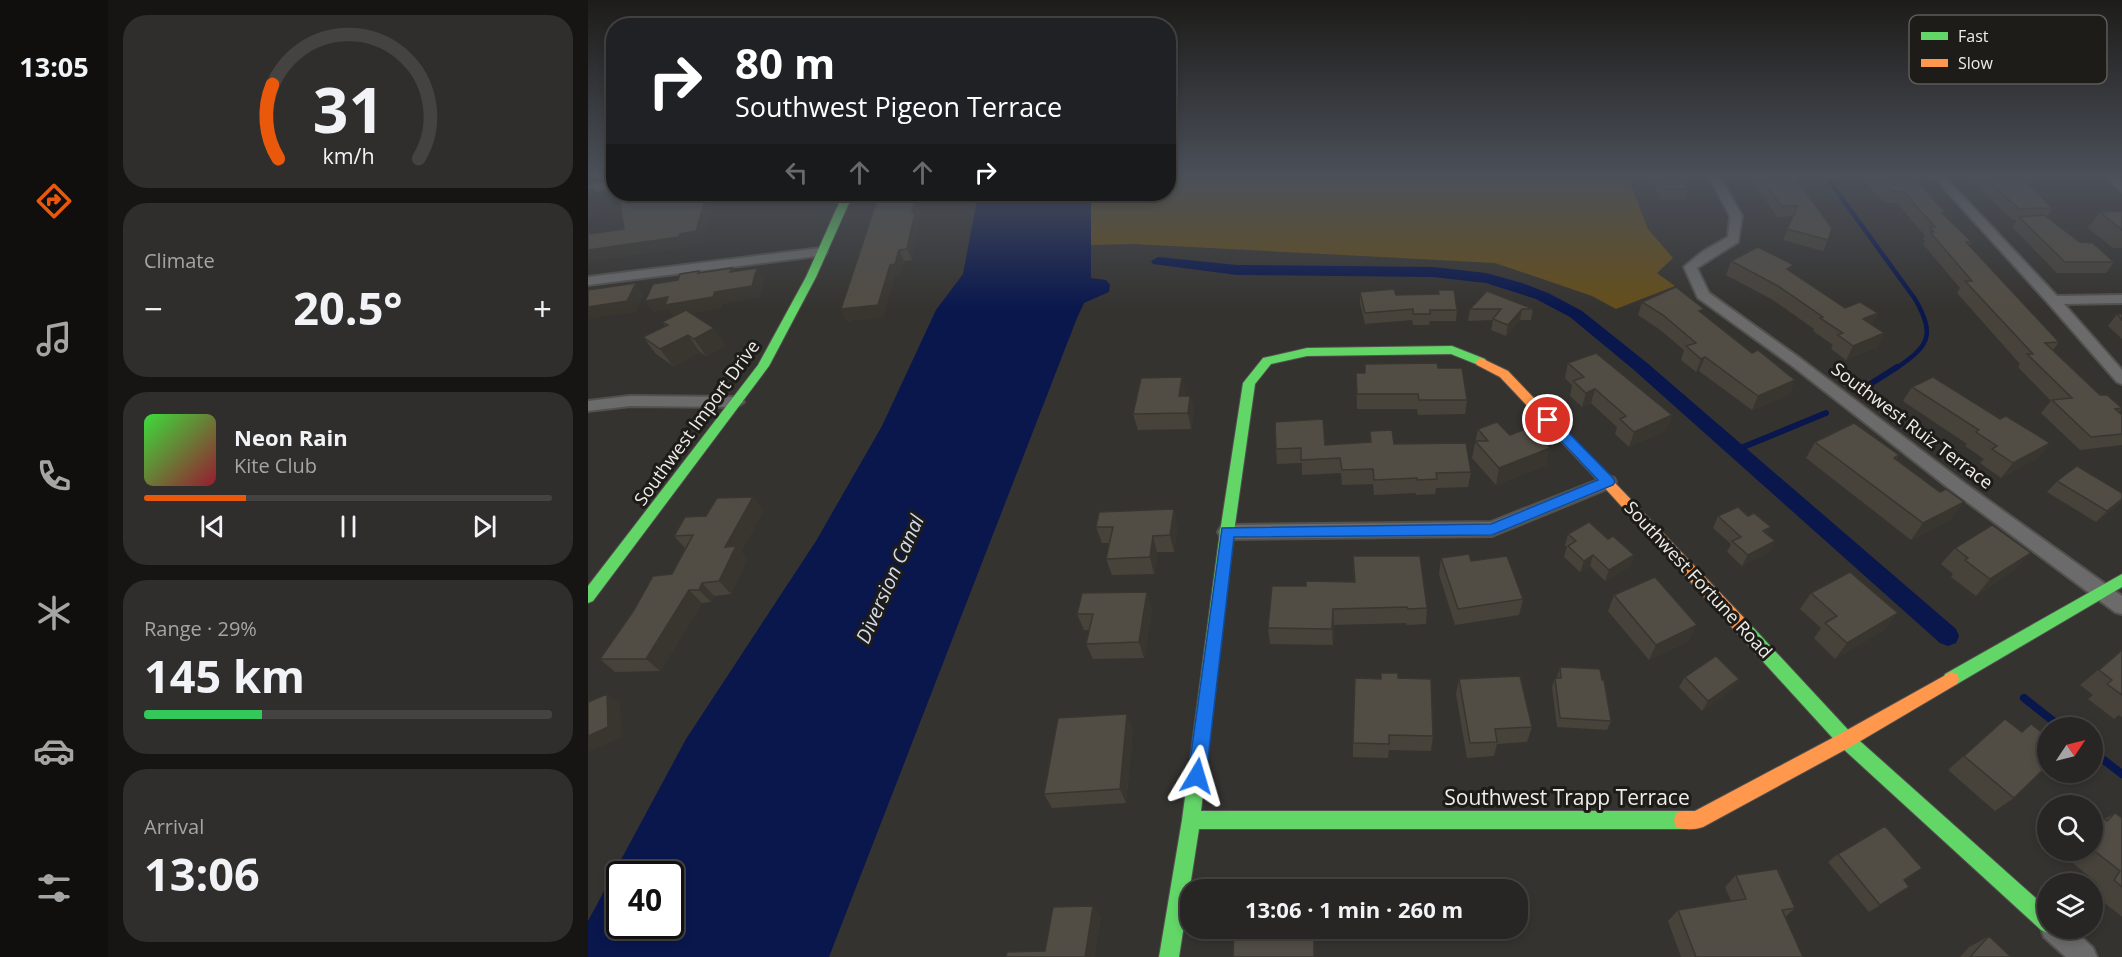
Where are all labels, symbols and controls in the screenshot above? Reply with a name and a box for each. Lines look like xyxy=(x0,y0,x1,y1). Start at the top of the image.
legend xyxy=(1909,15,2107,84)
text: Fast xyxy=(1958,25,1989,47)
text: 80 m xyxy=(735,34,835,91)
icon: right xyxy=(636,42,714,120)
text: 13:05 xyxy=(19,48,89,85)
text: Slow xyxy=(1958,52,1993,74)
text: 31 xyxy=(312,66,384,151)
text: Southwest Pigeon Terrace xyxy=(735,88,1062,125)
text: km/h xyxy=(322,141,374,170)
icon: left xyxy=(780,156,813,189)
icon: ahead xyxy=(843,156,876,189)
icon: ahead xyxy=(906,156,939,189)
icon: right xyxy=(969,156,1002,189)
icon: directions xyxy=(33,180,75,222)
text: Climate xyxy=(144,247,215,274)
text: 20.5° xyxy=(293,277,403,338)
text: − xyxy=(144,286,163,331)
text: + xyxy=(533,286,552,331)
icon: music xyxy=(33,318,75,360)
street label: Southwest Import Drive xyxy=(628,335,764,510)
street label: Southwest Ruiz Terrace xyxy=(1827,357,1998,494)
pin xyxy=(1522,394,1573,445)
icon: arrive xyxy=(1531,403,1564,436)
text: Neon Rain xyxy=(234,422,348,452)
text: Kite Club xyxy=(234,452,317,479)
icon: phone xyxy=(33,455,75,497)
street label: Southwest Fortune Road xyxy=(1619,496,1778,663)
water label: Diversion Canal xyxy=(849,509,930,647)
icon: previous xyxy=(196,510,229,543)
icon: pause xyxy=(332,510,365,543)
icon: next xyxy=(468,510,501,543)
icon: climate xyxy=(33,592,75,634)
text: Range · 29% xyxy=(144,615,257,642)
text: 145 km xyxy=(144,645,305,706)
north arrow xyxy=(2037,717,2103,783)
map controls xyxy=(2037,717,2103,939)
icon: car xyxy=(33,730,75,772)
position arrow xyxy=(1165,744,1229,808)
street label: Southwest Trapp Terrace xyxy=(1444,783,1690,811)
button: search xyxy=(2037,795,2103,861)
text: Arrival xyxy=(144,813,204,840)
text: 13:06 xyxy=(144,843,260,904)
speed limit sign: 40 xyxy=(606,861,684,939)
icon: filters xyxy=(33,867,75,909)
button: layers xyxy=(2037,873,2103,939)
text: 13:06 · 1 min · 260 m xyxy=(1245,894,1463,924)

